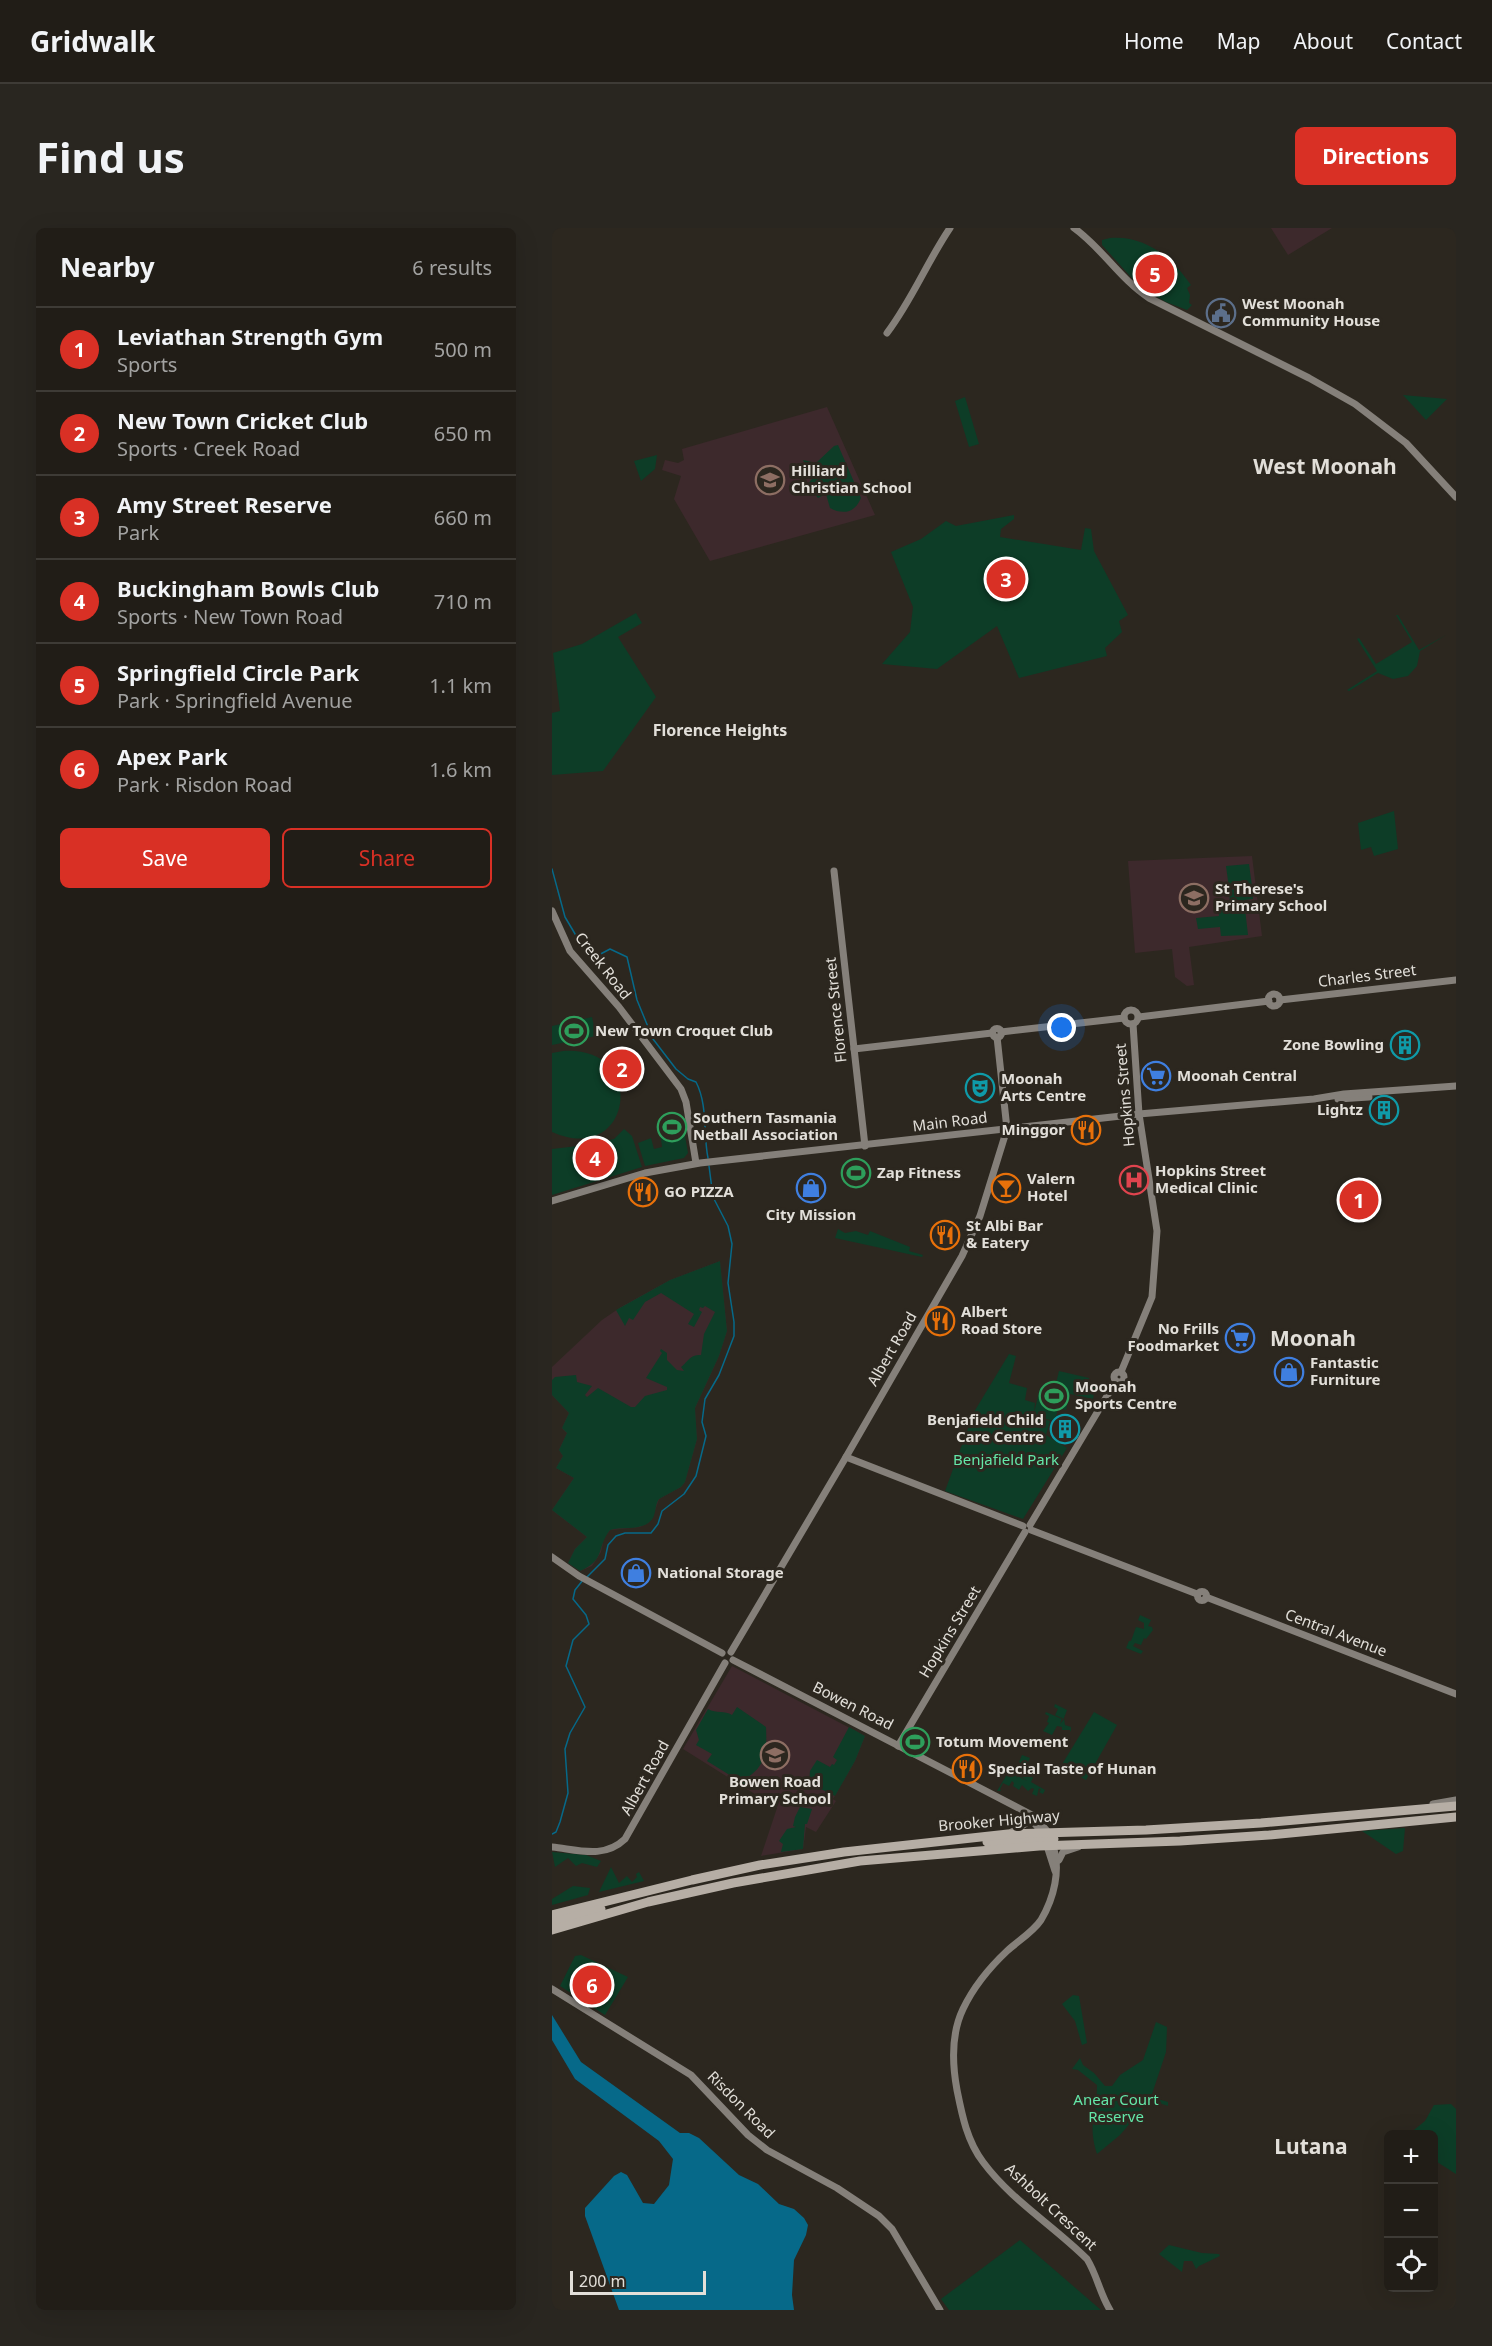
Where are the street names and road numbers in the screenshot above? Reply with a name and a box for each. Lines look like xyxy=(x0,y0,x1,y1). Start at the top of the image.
street label: Creek Road xyxy=(571,928,636,1003)
street label: Florence Street xyxy=(819,956,850,1064)
street label: Charles Street xyxy=(1317,959,1418,991)
street label: Hopkins Street xyxy=(1109,1042,1138,1148)
street label: Main Road xyxy=(911,1107,988,1136)
street label: Albert Road xyxy=(862,1308,920,1389)
street label: Hopkins Street xyxy=(914,1581,985,1681)
street label: Central Avenue xyxy=(1283,1603,1390,1661)
street label: Bowen Road xyxy=(810,1676,897,1734)
street label: Albert Road xyxy=(615,1737,673,1819)
street label: Brooker Highway xyxy=(937,1805,1061,1835)
street label: Risdon Road xyxy=(704,2066,780,2142)
street label: Ashbolt Crescent xyxy=(1001,2158,1102,2255)

